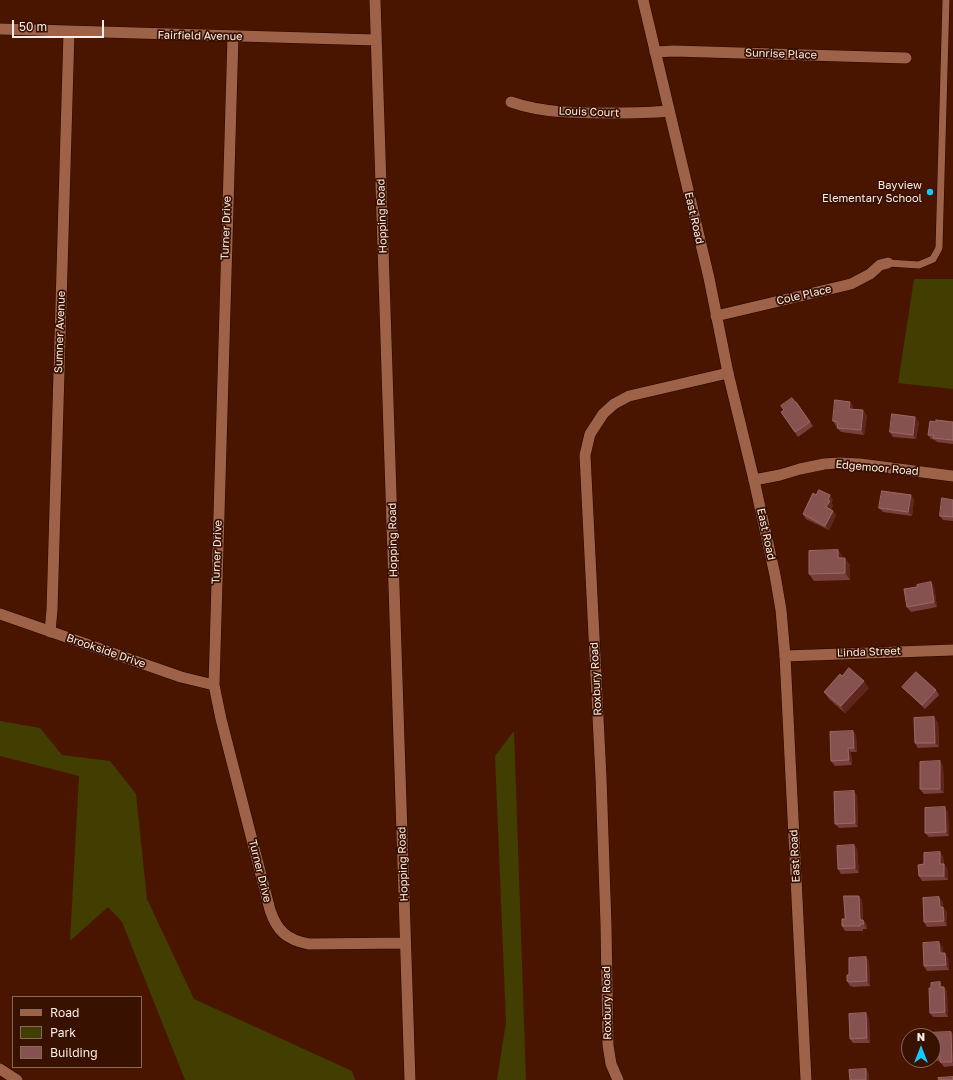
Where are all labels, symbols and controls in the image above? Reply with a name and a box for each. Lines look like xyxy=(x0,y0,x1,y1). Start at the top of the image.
scale bar xyxy=(14,12,106,38)
text: 50 m xyxy=(19,19,47,34)
street label: Fairfield Avenue xyxy=(157,29,243,43)
street label: Sunrise Place xyxy=(745,46,817,62)
street label: Louis Court xyxy=(558,104,620,120)
street label: Hopping Road xyxy=(374,178,390,254)
place label: Bayview Elementary School xyxy=(822,179,922,205)
marker: Bayview Elementary School xyxy=(925,187,935,197)
street label: East Road xyxy=(682,191,706,245)
street label: Turner Drive xyxy=(218,196,234,260)
street label: Cole Place xyxy=(775,282,833,308)
street label: Sumner Avenue xyxy=(52,291,68,373)
street label: Edgemoor Road xyxy=(835,458,919,478)
street label: Hopping Road xyxy=(386,503,400,577)
street label: East Road xyxy=(754,507,778,561)
street label: Turner Drive xyxy=(209,520,225,584)
street label: Brookside Drive xyxy=(65,631,147,671)
street label: Roxbury Road xyxy=(587,642,605,716)
street label: Linda Street xyxy=(837,644,901,660)
street label: Hopping Road xyxy=(395,826,411,902)
street label: East Road xyxy=(787,829,803,883)
street label: Turner Drive xyxy=(246,838,274,904)
street label: Roxbury Road xyxy=(600,966,614,1040)
legend xyxy=(12,996,142,1068)
text: Road xyxy=(50,1005,79,1020)
text: Park xyxy=(50,1025,76,1040)
north arrow xyxy=(901,1028,941,1068)
text: N xyxy=(917,1030,925,1043)
text: Building xyxy=(50,1045,98,1060)

